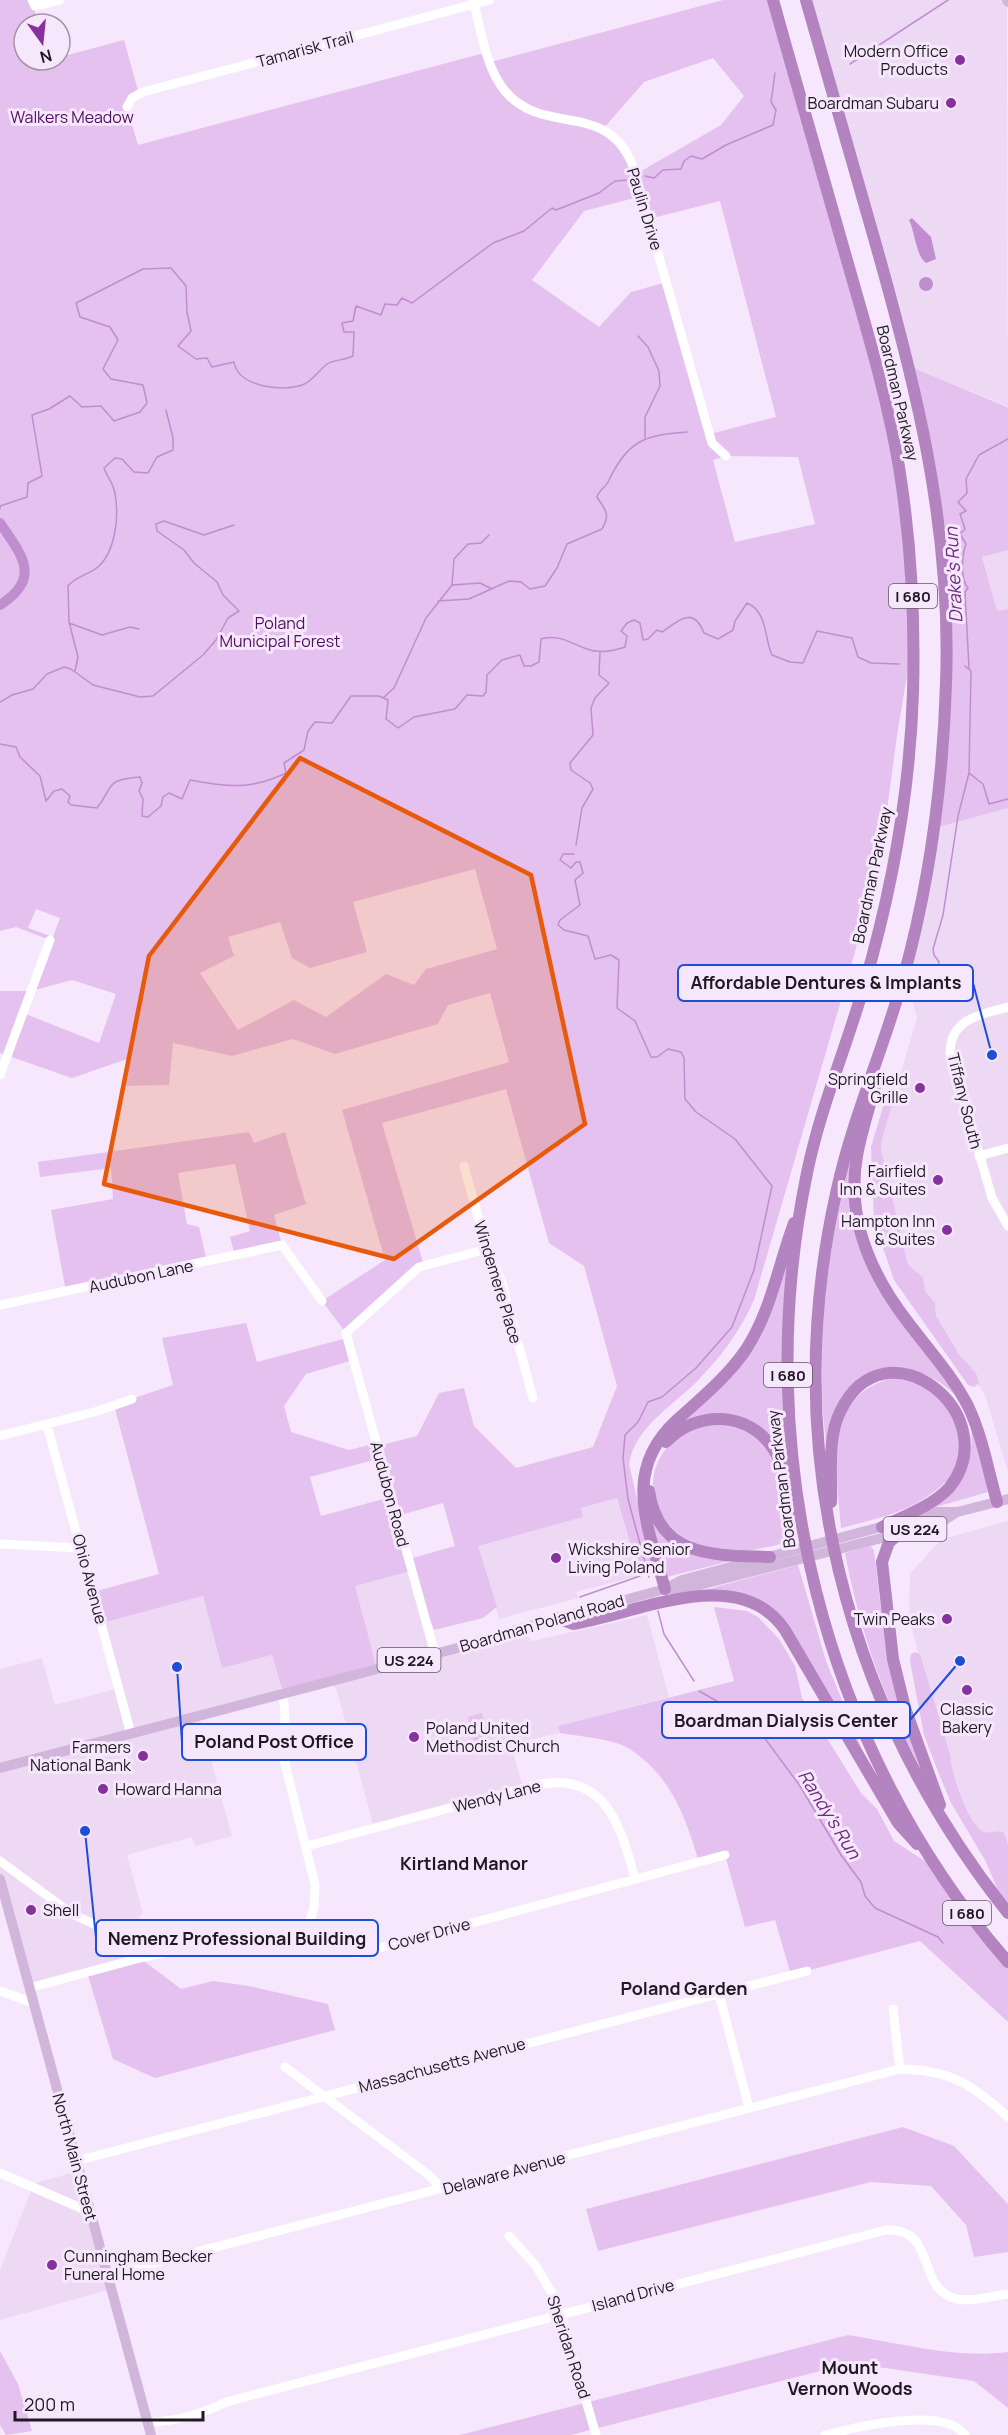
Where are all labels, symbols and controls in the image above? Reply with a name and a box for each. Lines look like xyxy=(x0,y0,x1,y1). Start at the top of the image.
north arrow xyxy=(12,12,72,72)
street label: Tamarisk Trail xyxy=(254,26,356,72)
place label: Modern Office Products xyxy=(844,40,948,80)
text: N xyxy=(37,44,54,69)
marker: Modern Office Products xyxy=(953,53,967,67)
place label: Boardman Subaru xyxy=(808,92,939,114)
marker: Boardman Subaru xyxy=(944,96,958,110)
park label: Walkers Meadow xyxy=(10,106,134,128)
street label: Paulin Drive xyxy=(622,165,668,253)
street label: Boardman Parkway xyxy=(872,323,924,464)
water label: Drake's Run xyxy=(938,525,967,623)
road number: I 680 xyxy=(889,584,937,608)
park label: Poland Municipal Forest xyxy=(220,612,340,652)
street label: Boardman Parkway xyxy=(847,804,897,945)
callout: Affordable Dentures & Implants xyxy=(678,965,973,1001)
text: Affordable Dentures & Implants xyxy=(690,970,962,994)
street label: Tiffany South xyxy=(942,1051,988,1151)
place label: Springfield Grille xyxy=(828,1068,908,1108)
marker: Springfield Grille xyxy=(913,1081,927,1095)
place label: Fairfield Inn & Suites xyxy=(839,1160,926,1200)
marker: Fairfield Inn & Suites xyxy=(931,1173,945,1187)
place label: Hampton Inn & Suites xyxy=(841,1210,935,1250)
street label: Windemere Place xyxy=(469,1218,527,1346)
marker: Hampton Inn & Suites xyxy=(940,1223,954,1237)
street label: Audubon Lane xyxy=(87,1254,195,1298)
road number: I 680 xyxy=(764,1363,812,1387)
street label: Boardman Parkway xyxy=(762,1408,800,1549)
street label: Audubon Road xyxy=(365,1439,415,1549)
road number: US 224 xyxy=(884,1517,946,1541)
street label: Ohio Avenue xyxy=(67,1532,113,1626)
place label: Wickshire Senior Living Poland xyxy=(568,1538,690,1578)
marker: Wickshire Senior Living Poland xyxy=(549,1551,563,1565)
street label: Boardman Poland Road xyxy=(457,1589,627,1657)
place label: Twin Peaks xyxy=(854,1608,935,1630)
marker: Twin Peaks xyxy=(940,1612,954,1626)
road number: US 224 xyxy=(378,1648,440,1672)
marker: Classic Bakery xyxy=(960,1683,974,1697)
place label: Classic Bakery xyxy=(940,1698,994,1738)
callout: Boardman Dialysis Center xyxy=(662,1702,910,1738)
text: Boardman Dialysis Center xyxy=(674,1708,898,1732)
place label: Poland United Methodist Church xyxy=(426,1717,560,1757)
callout: Poland Post Office xyxy=(182,1724,366,1760)
text: Poland Post Office xyxy=(194,1729,354,1753)
marker: Poland United Methodist Church xyxy=(407,1730,421,1744)
place label: Farmers National Bank xyxy=(30,1736,132,1776)
marker: Farmers National Bank xyxy=(136,1749,150,1763)
water label: Randy's Run xyxy=(793,1765,867,1864)
street label: Wendy Lane xyxy=(451,1774,543,1818)
place label: Howard Hanna xyxy=(115,1778,222,1800)
marker: Howard Hanna xyxy=(96,1782,110,1796)
district label: Kirtland Manor xyxy=(400,1851,528,1875)
place label: Shell xyxy=(43,1899,79,1921)
road number: I 680 xyxy=(943,1901,991,1925)
marker: Shell xyxy=(24,1903,38,1917)
street label: Cover Drive xyxy=(386,1912,472,1956)
callout: Nemenz Professional Building xyxy=(96,1920,378,1956)
text: Nemenz Professional Building xyxy=(108,1926,366,1950)
district label: Poland Garden xyxy=(620,1976,748,2000)
street label: Massachusetts Avenue xyxy=(356,2032,528,2098)
street label: North Main Street xyxy=(47,2091,103,2223)
street label: Delaware Avenue xyxy=(440,2146,568,2200)
place label: Cunningham Becker Funeral Home xyxy=(64,2245,213,2285)
marker: Cunningham Becker Funeral Home xyxy=(45,2258,59,2272)
street label: Island Drive xyxy=(589,2273,677,2317)
street label: Sheridan Road xyxy=(542,2293,596,2401)
district label: Mount Vernon Woods xyxy=(787,2355,913,2400)
scale bar xyxy=(15,2384,202,2422)
text: 200 m xyxy=(24,2392,75,2416)

